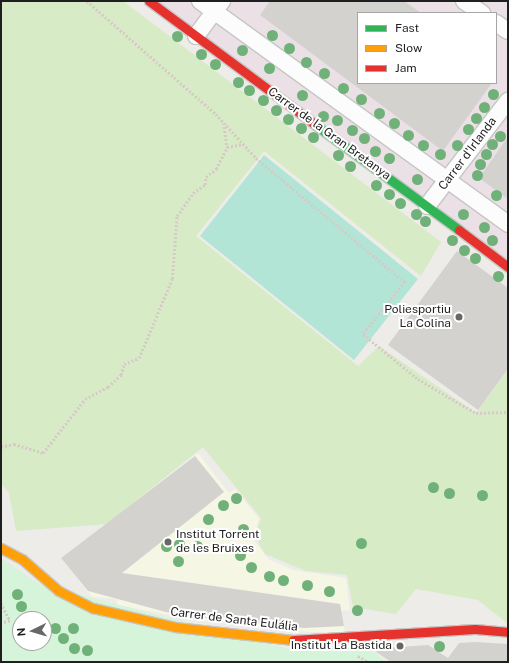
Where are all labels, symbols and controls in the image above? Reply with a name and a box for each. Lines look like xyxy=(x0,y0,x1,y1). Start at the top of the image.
legend xyxy=(357,12,497,84)
text: Fast xyxy=(395,21,419,35)
text: Slow xyxy=(395,41,422,55)
text: Jam xyxy=(395,61,417,75)
street label: Carrer de la Gran Bretanya xyxy=(265,85,393,183)
street label: Carrer d'Irlanda xyxy=(436,115,500,193)
place label: Poliesportiu La Colina xyxy=(384,303,451,331)
marker: Poliesportiu La Colina xyxy=(454,312,464,322)
place label: Institut Torrent de les Bruixes xyxy=(176,528,259,556)
marker: Institut Torrent de les Bruixes xyxy=(163,537,173,547)
street label: Carrer de Santa Eulália xyxy=(169,605,299,635)
north arrow xyxy=(12,611,52,651)
text: N xyxy=(15,627,27,637)
place label: Institut La Bastida xyxy=(291,639,392,653)
marker: Institut La Bastida xyxy=(395,641,405,651)

